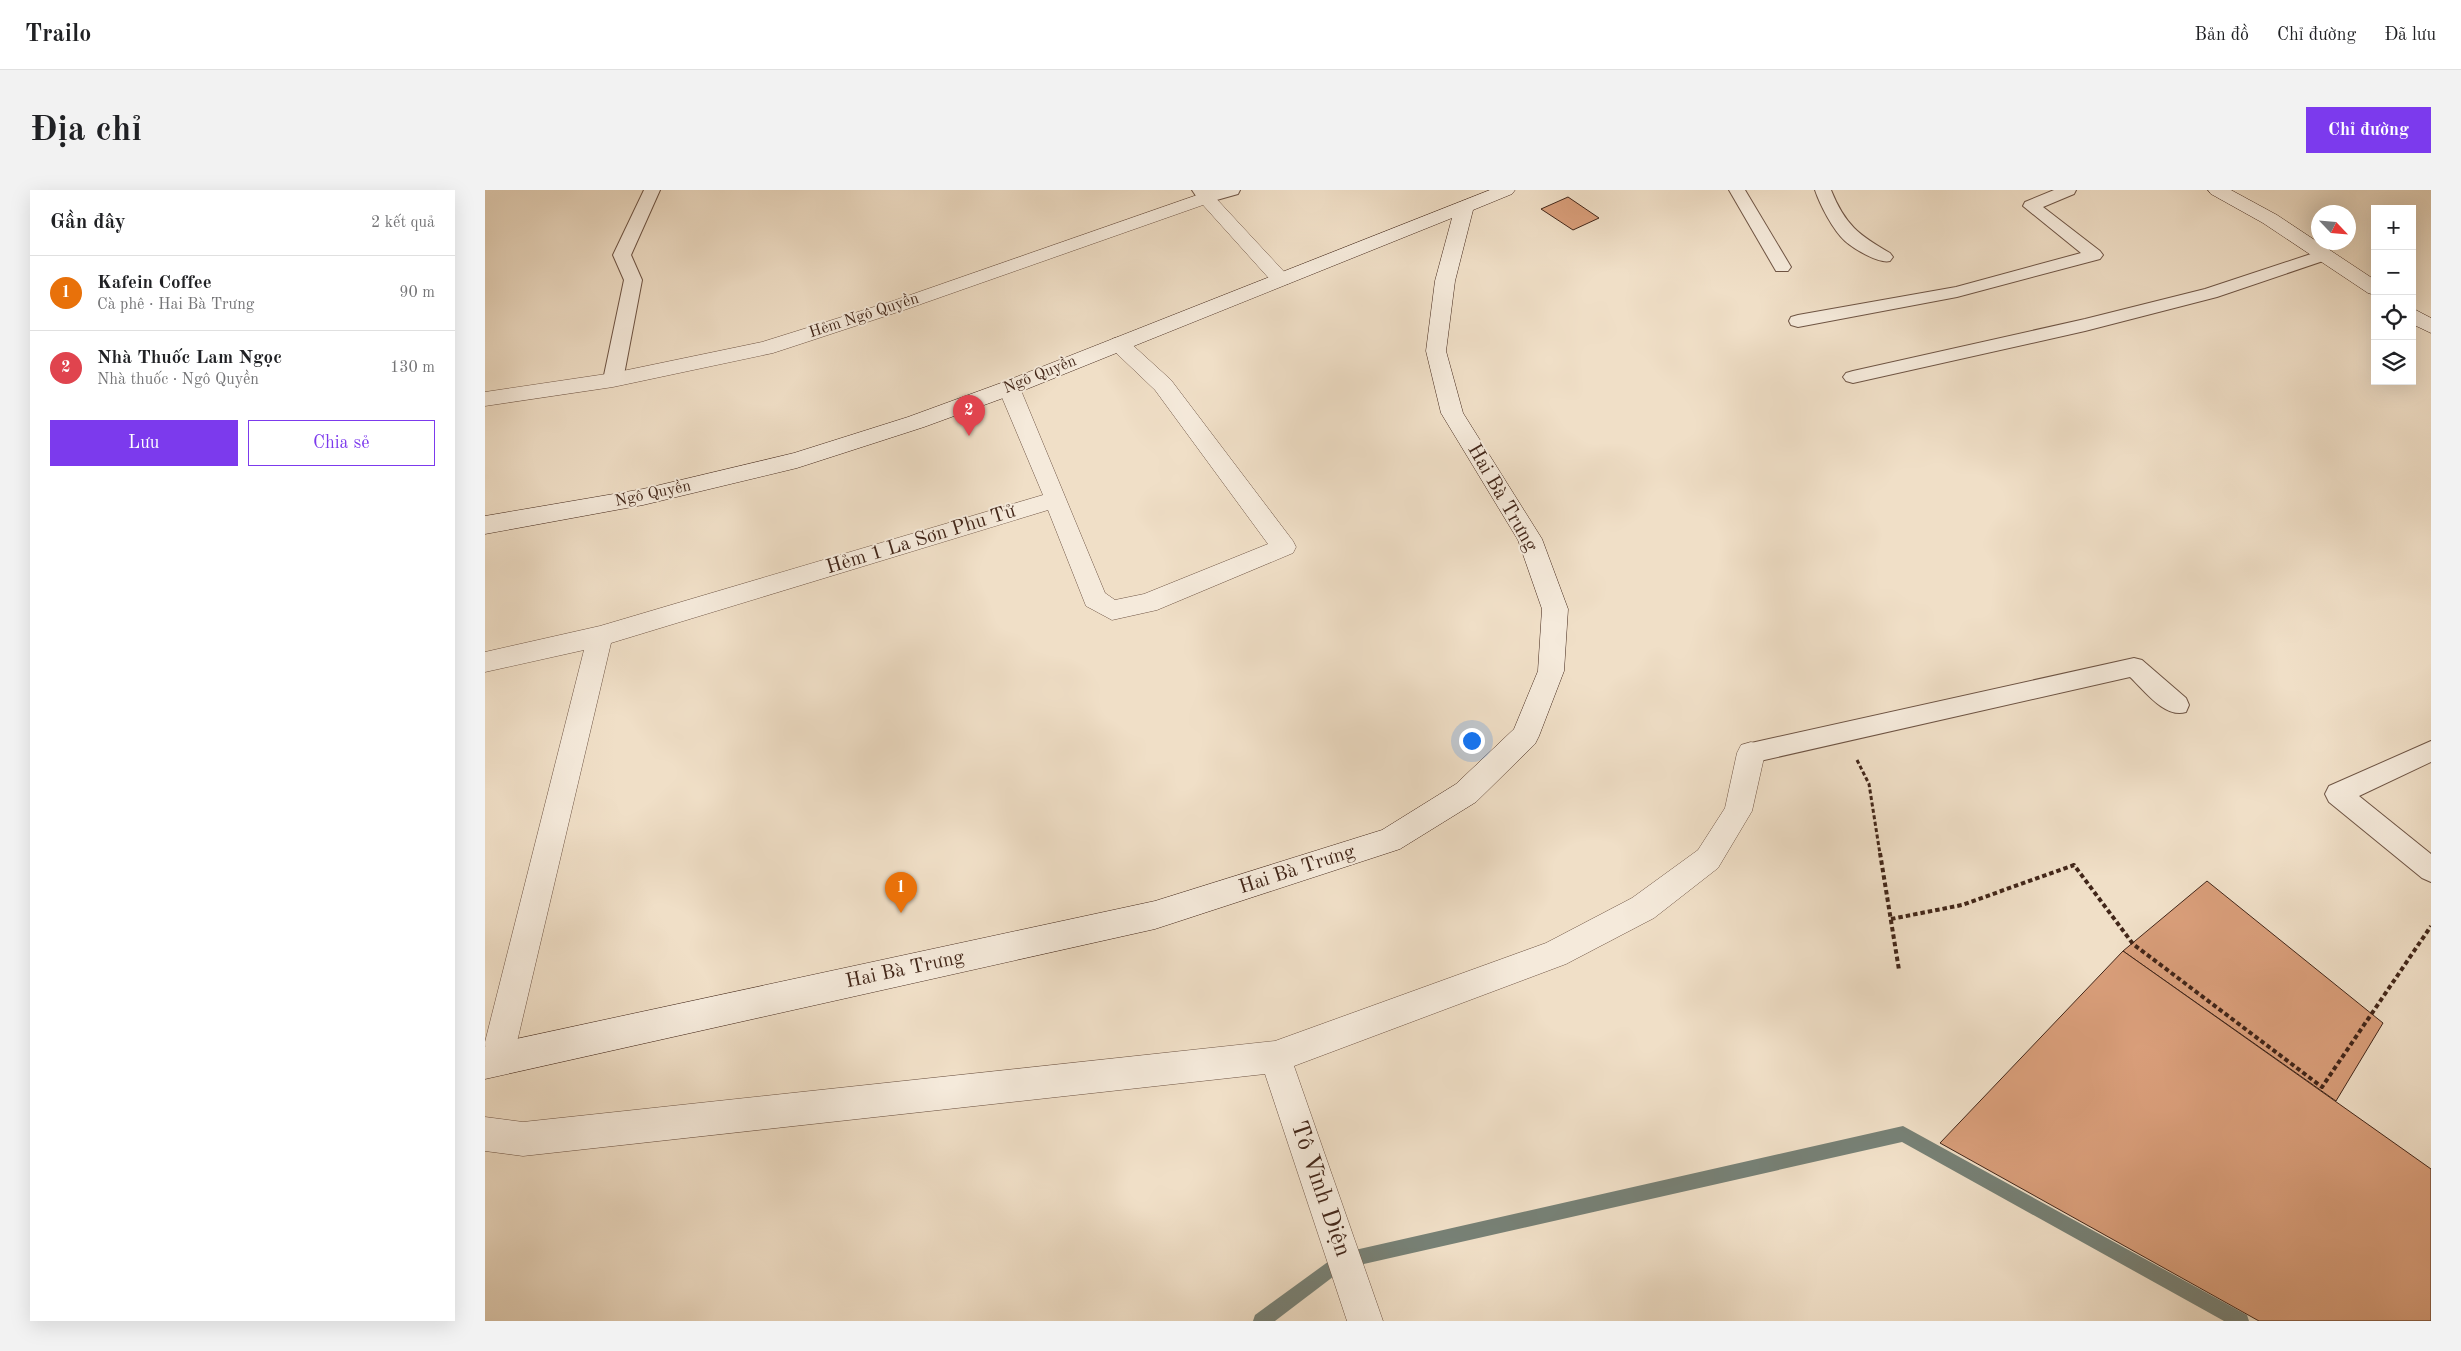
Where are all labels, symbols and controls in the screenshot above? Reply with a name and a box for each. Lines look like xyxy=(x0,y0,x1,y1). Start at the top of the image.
text: Trailo xyxy=(25,23,91,47)
text: Bản đồ xyxy=(2195,26,2249,44)
text: Chỉ đường xyxy=(2277,26,2356,44)
text: Đã lưu xyxy=(2384,26,2436,44)
button: Chỉ đường xyxy=(2306,107,2431,153)
text: Địa chỉ xyxy=(30,113,142,148)
north arrow xyxy=(2311,205,2356,250)
map controls xyxy=(2371,205,2416,385)
button: + xyxy=(2371,205,2416,250)
text: Gần đây xyxy=(50,212,126,233)
text: 2 kết quả xyxy=(371,215,435,231)
button: − xyxy=(2371,250,2416,295)
text: Kafein Coffee xyxy=(97,274,212,293)
text: 1 xyxy=(61,285,71,301)
text: 90 m xyxy=(399,285,435,301)
street label: Hẻm Ngô Quyền xyxy=(806,288,921,341)
button: locate xyxy=(2371,295,2416,340)
text: Cà phê · Hai Bà Trưng xyxy=(97,297,254,313)
button: layers xyxy=(2371,340,2416,385)
text: Nhà Thuốc Lam Ngọc xyxy=(97,349,282,368)
street label: Ngô Quyền xyxy=(1000,350,1079,397)
text: 2 xyxy=(61,360,71,376)
text: 130 m xyxy=(390,360,435,376)
text: Nhà thuốc · Ngô Quyền xyxy=(97,372,259,388)
pin: 2 xyxy=(953,395,985,436)
button: Lưu xyxy=(50,420,238,466)
button: Chia sẻ xyxy=(248,420,435,466)
street label: Hai Bà Trưng xyxy=(1463,441,1541,555)
street label: Ngô Quyền xyxy=(613,475,693,510)
street label: Hẻm 1 La Sơn Phu Tử xyxy=(824,502,1018,578)
your location xyxy=(1459,728,1485,754)
street label: Hai Bà Trưng xyxy=(1237,842,1358,898)
pin: 1 xyxy=(885,872,917,913)
street label: Hai Bà Trưng xyxy=(844,948,966,992)
street label: Tô Vĩnh Diện xyxy=(1286,1118,1354,1260)

